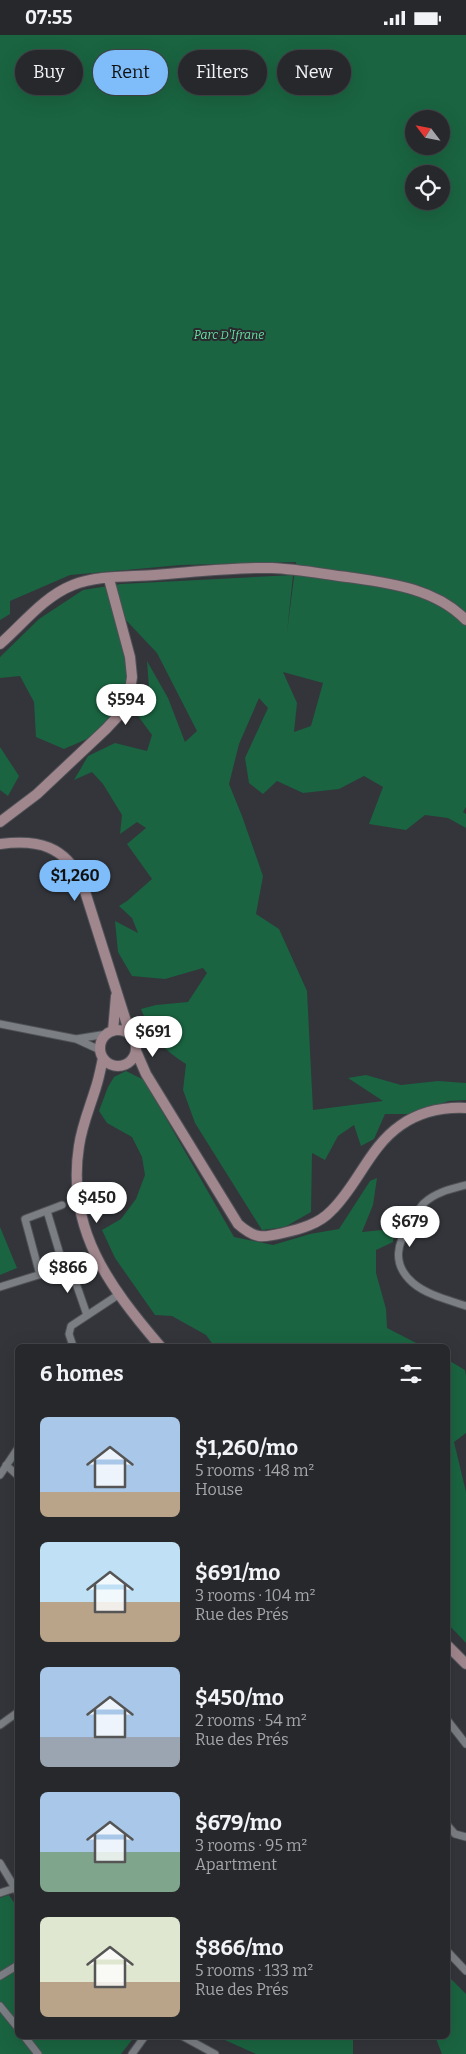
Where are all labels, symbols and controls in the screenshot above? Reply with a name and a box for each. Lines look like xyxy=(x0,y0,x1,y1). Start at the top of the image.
text: 07:55 xyxy=(25,6,73,29)
chip: Buy xyxy=(15,50,83,95)
chip: Rent xyxy=(93,50,168,95)
chip: Filters xyxy=(178,50,267,95)
chip: New xyxy=(277,50,351,95)
north arrow xyxy=(405,110,450,155)
map controls xyxy=(405,110,450,210)
button: locate xyxy=(405,165,450,210)
park label: Parc D'Ifrane xyxy=(194,328,264,342)
pin: $594 xyxy=(96,683,156,726)
text: $594 xyxy=(107,690,145,709)
pin: $1,260 xyxy=(34,859,116,902)
text: $1,260 xyxy=(50,866,100,885)
pin: $691 xyxy=(123,1015,183,1058)
text: $691 xyxy=(135,1022,171,1041)
pin: $450 xyxy=(67,1181,127,1224)
text: $450 xyxy=(78,1188,116,1207)
pin: $679 xyxy=(380,1205,440,1248)
text: $679 xyxy=(392,1212,428,1231)
pin: $866 xyxy=(38,1251,98,1294)
text: $866 xyxy=(49,1258,87,1277)
icon: filters xyxy=(397,1360,425,1388)
text: 6 homes xyxy=(40,1361,124,1387)
text: $1,260/mo xyxy=(195,1435,298,1461)
icon: home xyxy=(80,1437,140,1497)
text: 5 rooms · 148 m² xyxy=(195,1461,314,1480)
text: House xyxy=(195,1480,243,1499)
text: $691/mo xyxy=(195,1560,280,1586)
icon: home xyxy=(80,1562,140,1622)
text: 3 rooms · 104 m² xyxy=(195,1586,315,1605)
text: Rue des Prés xyxy=(195,1605,289,1624)
text: $450/mo xyxy=(195,1685,284,1711)
icon: home xyxy=(80,1687,140,1747)
text: 2 rooms · 54 m² xyxy=(195,1711,307,1730)
text: Rue des Prés xyxy=(195,1730,289,1749)
text: $679/mo xyxy=(195,1810,282,1836)
icon: home xyxy=(80,1812,140,1872)
text: 3 rooms · 95 m² xyxy=(195,1836,307,1855)
text: Apartment xyxy=(195,1855,277,1874)
text: $866/mo xyxy=(195,1935,284,1961)
icon: home xyxy=(80,1937,140,1997)
text: 5 rooms · 133 m² xyxy=(195,1961,313,1980)
text: Rue des Prés xyxy=(195,1980,289,1999)

